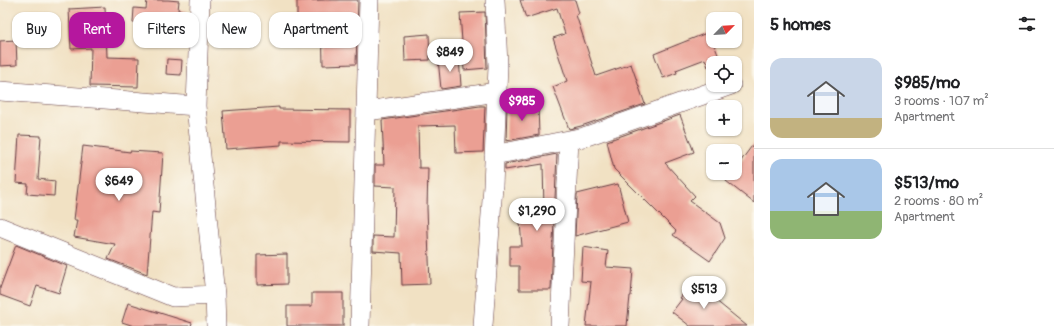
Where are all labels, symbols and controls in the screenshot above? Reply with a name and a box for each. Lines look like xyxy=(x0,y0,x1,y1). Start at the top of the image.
chip: Buy xyxy=(12,12,61,48)
chip: Rent xyxy=(69,12,125,48)
chip: Filters xyxy=(133,12,199,48)
chip: New xyxy=(207,12,261,48)
chip: Apartment xyxy=(269,12,362,48)
north arrow xyxy=(706,12,742,48)
map controls xyxy=(706,12,742,180)
icon: filters xyxy=(1016,13,1038,35)
text: 5 homes xyxy=(770,14,831,35)
pin: $849 xyxy=(426,39,474,73)
text: $849 xyxy=(436,44,464,60)
button: locate xyxy=(706,56,742,92)
text: $985/mo xyxy=(894,72,960,93)
icon: home xyxy=(802,74,850,122)
pin: $985 xyxy=(498,88,546,122)
text: $985 xyxy=(508,93,536,109)
text: 3 rooms · 107 m² xyxy=(894,93,989,109)
button: + xyxy=(706,100,742,136)
text: Apartment xyxy=(894,109,955,125)
button: − xyxy=(706,144,742,180)
pin: $649 xyxy=(95,168,143,202)
text: $513/mo xyxy=(894,172,959,193)
text: $649 xyxy=(105,173,133,189)
icon: home xyxy=(802,175,850,223)
text: 2 rooms · 80 m² xyxy=(894,193,983,209)
pin: $1,290 xyxy=(504,198,570,232)
text: $1,290 xyxy=(518,203,556,219)
text: Apartment xyxy=(894,209,955,225)
pin: $513 xyxy=(680,276,728,310)
text: $513 xyxy=(691,281,717,297)

